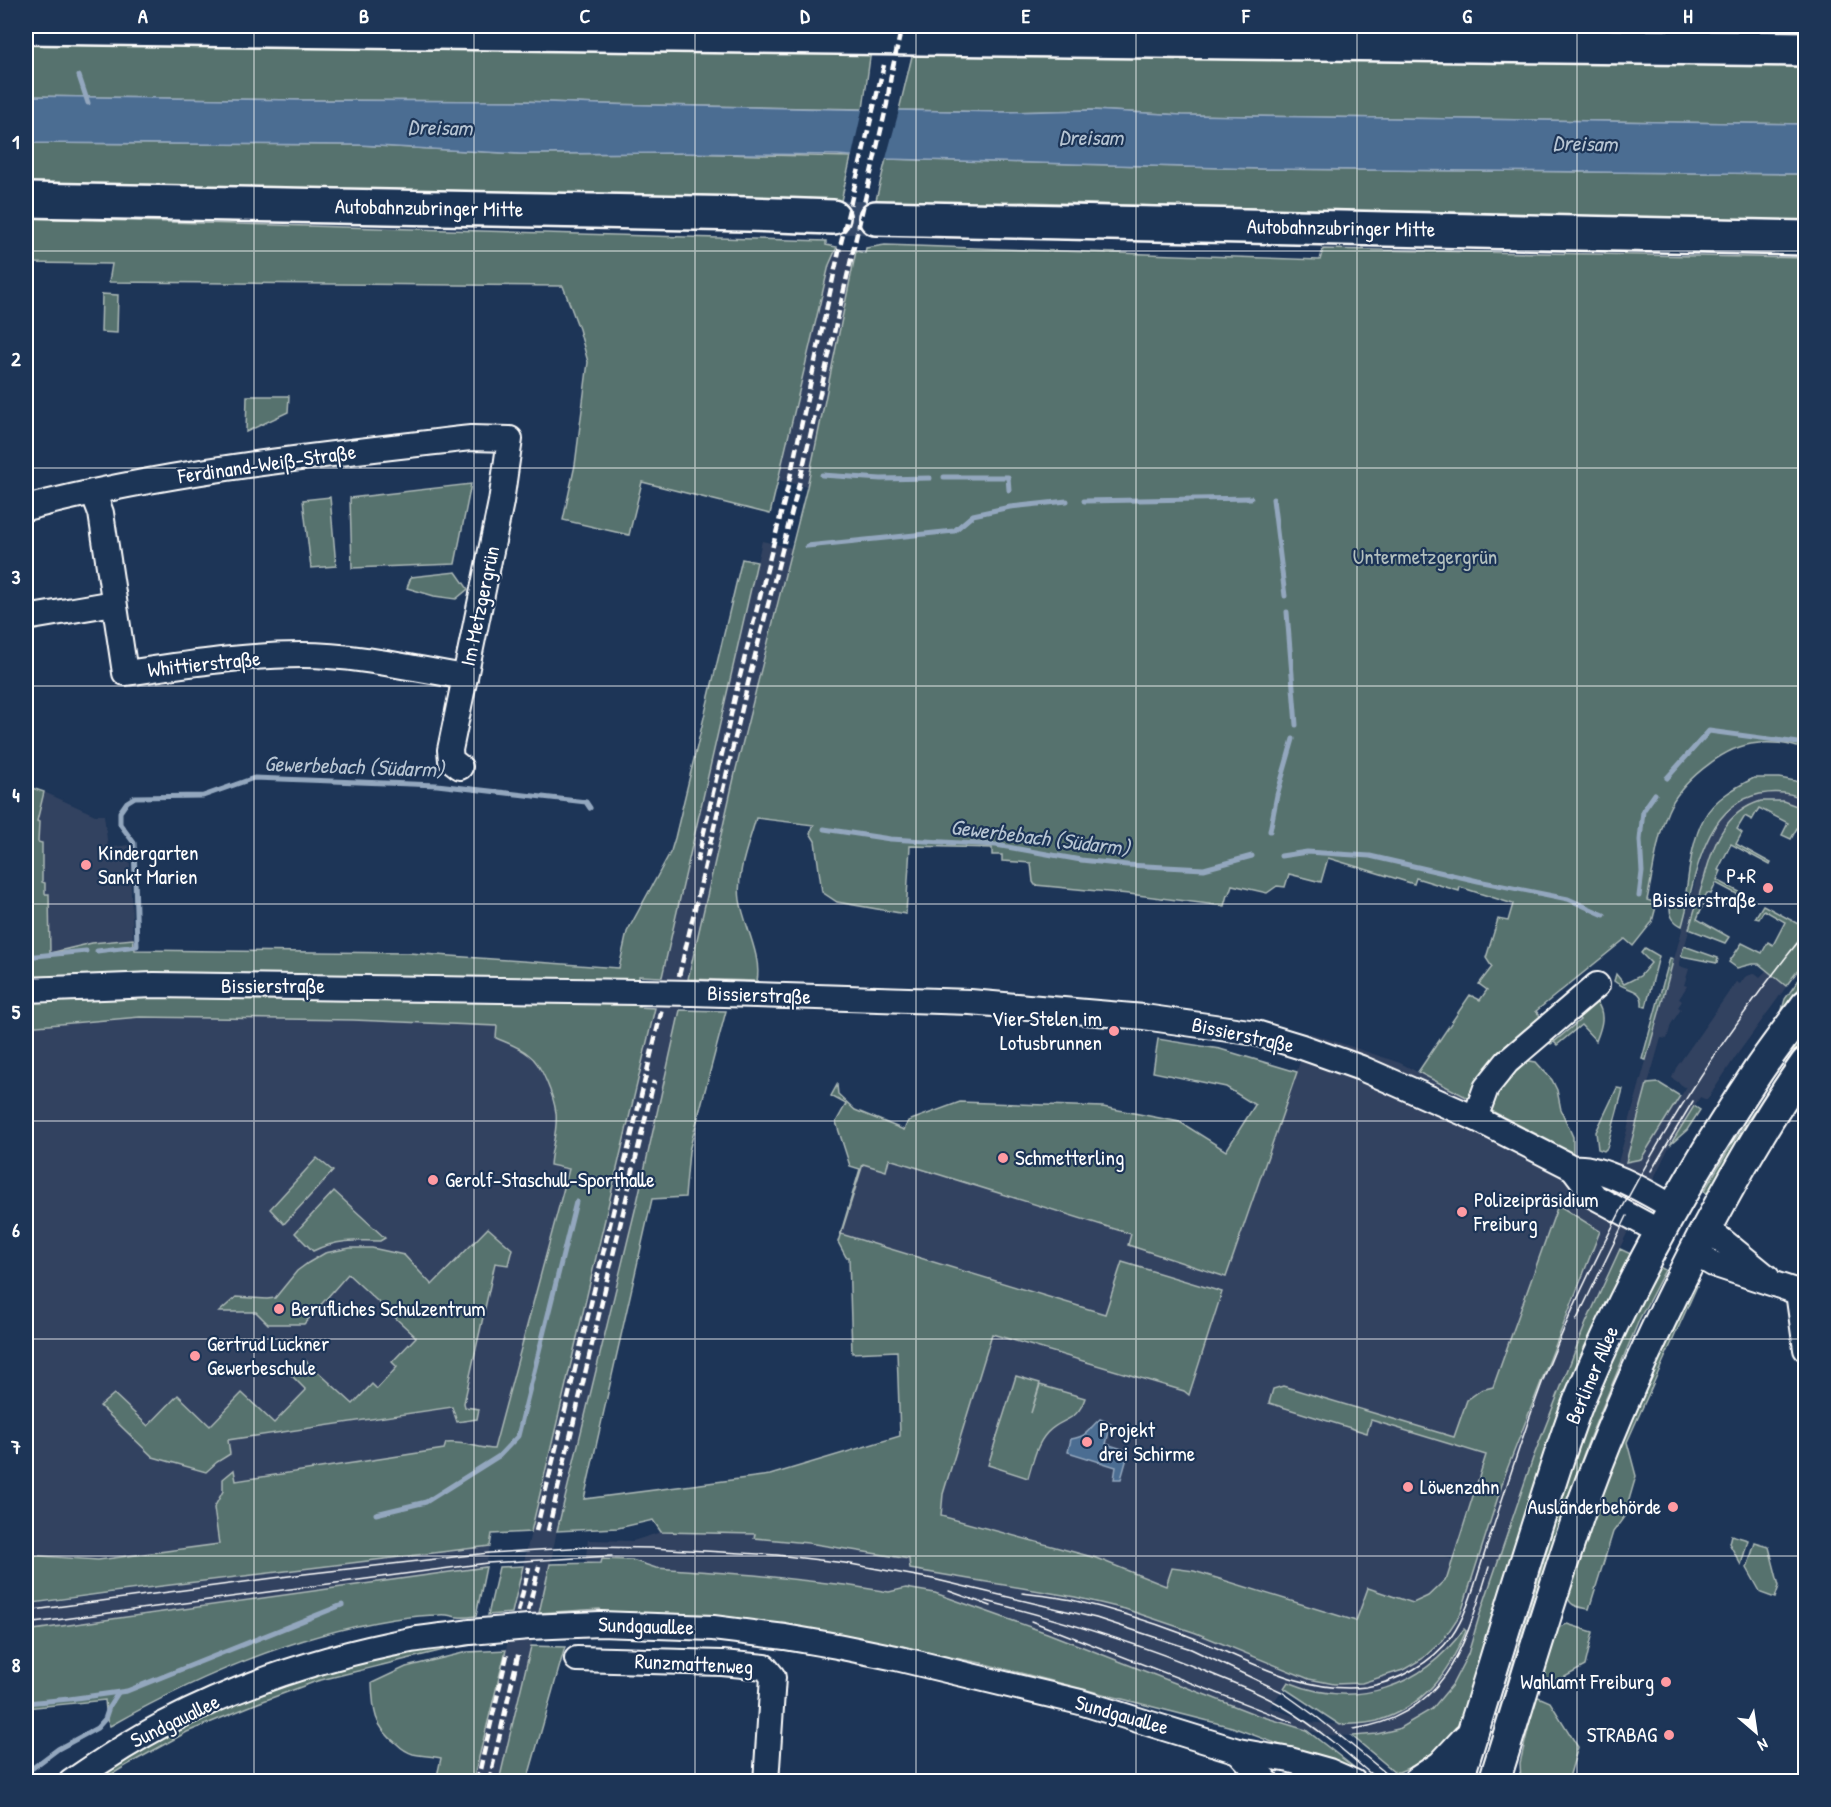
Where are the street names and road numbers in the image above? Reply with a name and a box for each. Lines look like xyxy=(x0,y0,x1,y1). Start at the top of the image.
street label: Autobahnzubringer Mitte xyxy=(335,191,523,224)
street label: Autobahnzubringer Mitte xyxy=(1247,211,1435,244)
street label: Ferdinand-Weiß-Straße xyxy=(175,437,358,490)
street label: Im Metzgergrün xyxy=(453,543,506,669)
street label: Whittierstraße xyxy=(146,643,262,684)
street label: Bissierstraße xyxy=(221,971,325,1000)
street label: Bissierstraße xyxy=(707,978,811,1011)
street label: Bissierstraße xyxy=(1189,1010,1297,1059)
street label: Berliner Allee xyxy=(1558,1321,1625,1428)
street label: Sundgauallee xyxy=(598,1609,694,1642)
street label: Runzmattenweg xyxy=(634,1646,754,1681)
street label: Sundgauallee xyxy=(125,1687,224,1755)
street label: Sundgauallee xyxy=(1072,1687,1172,1742)

